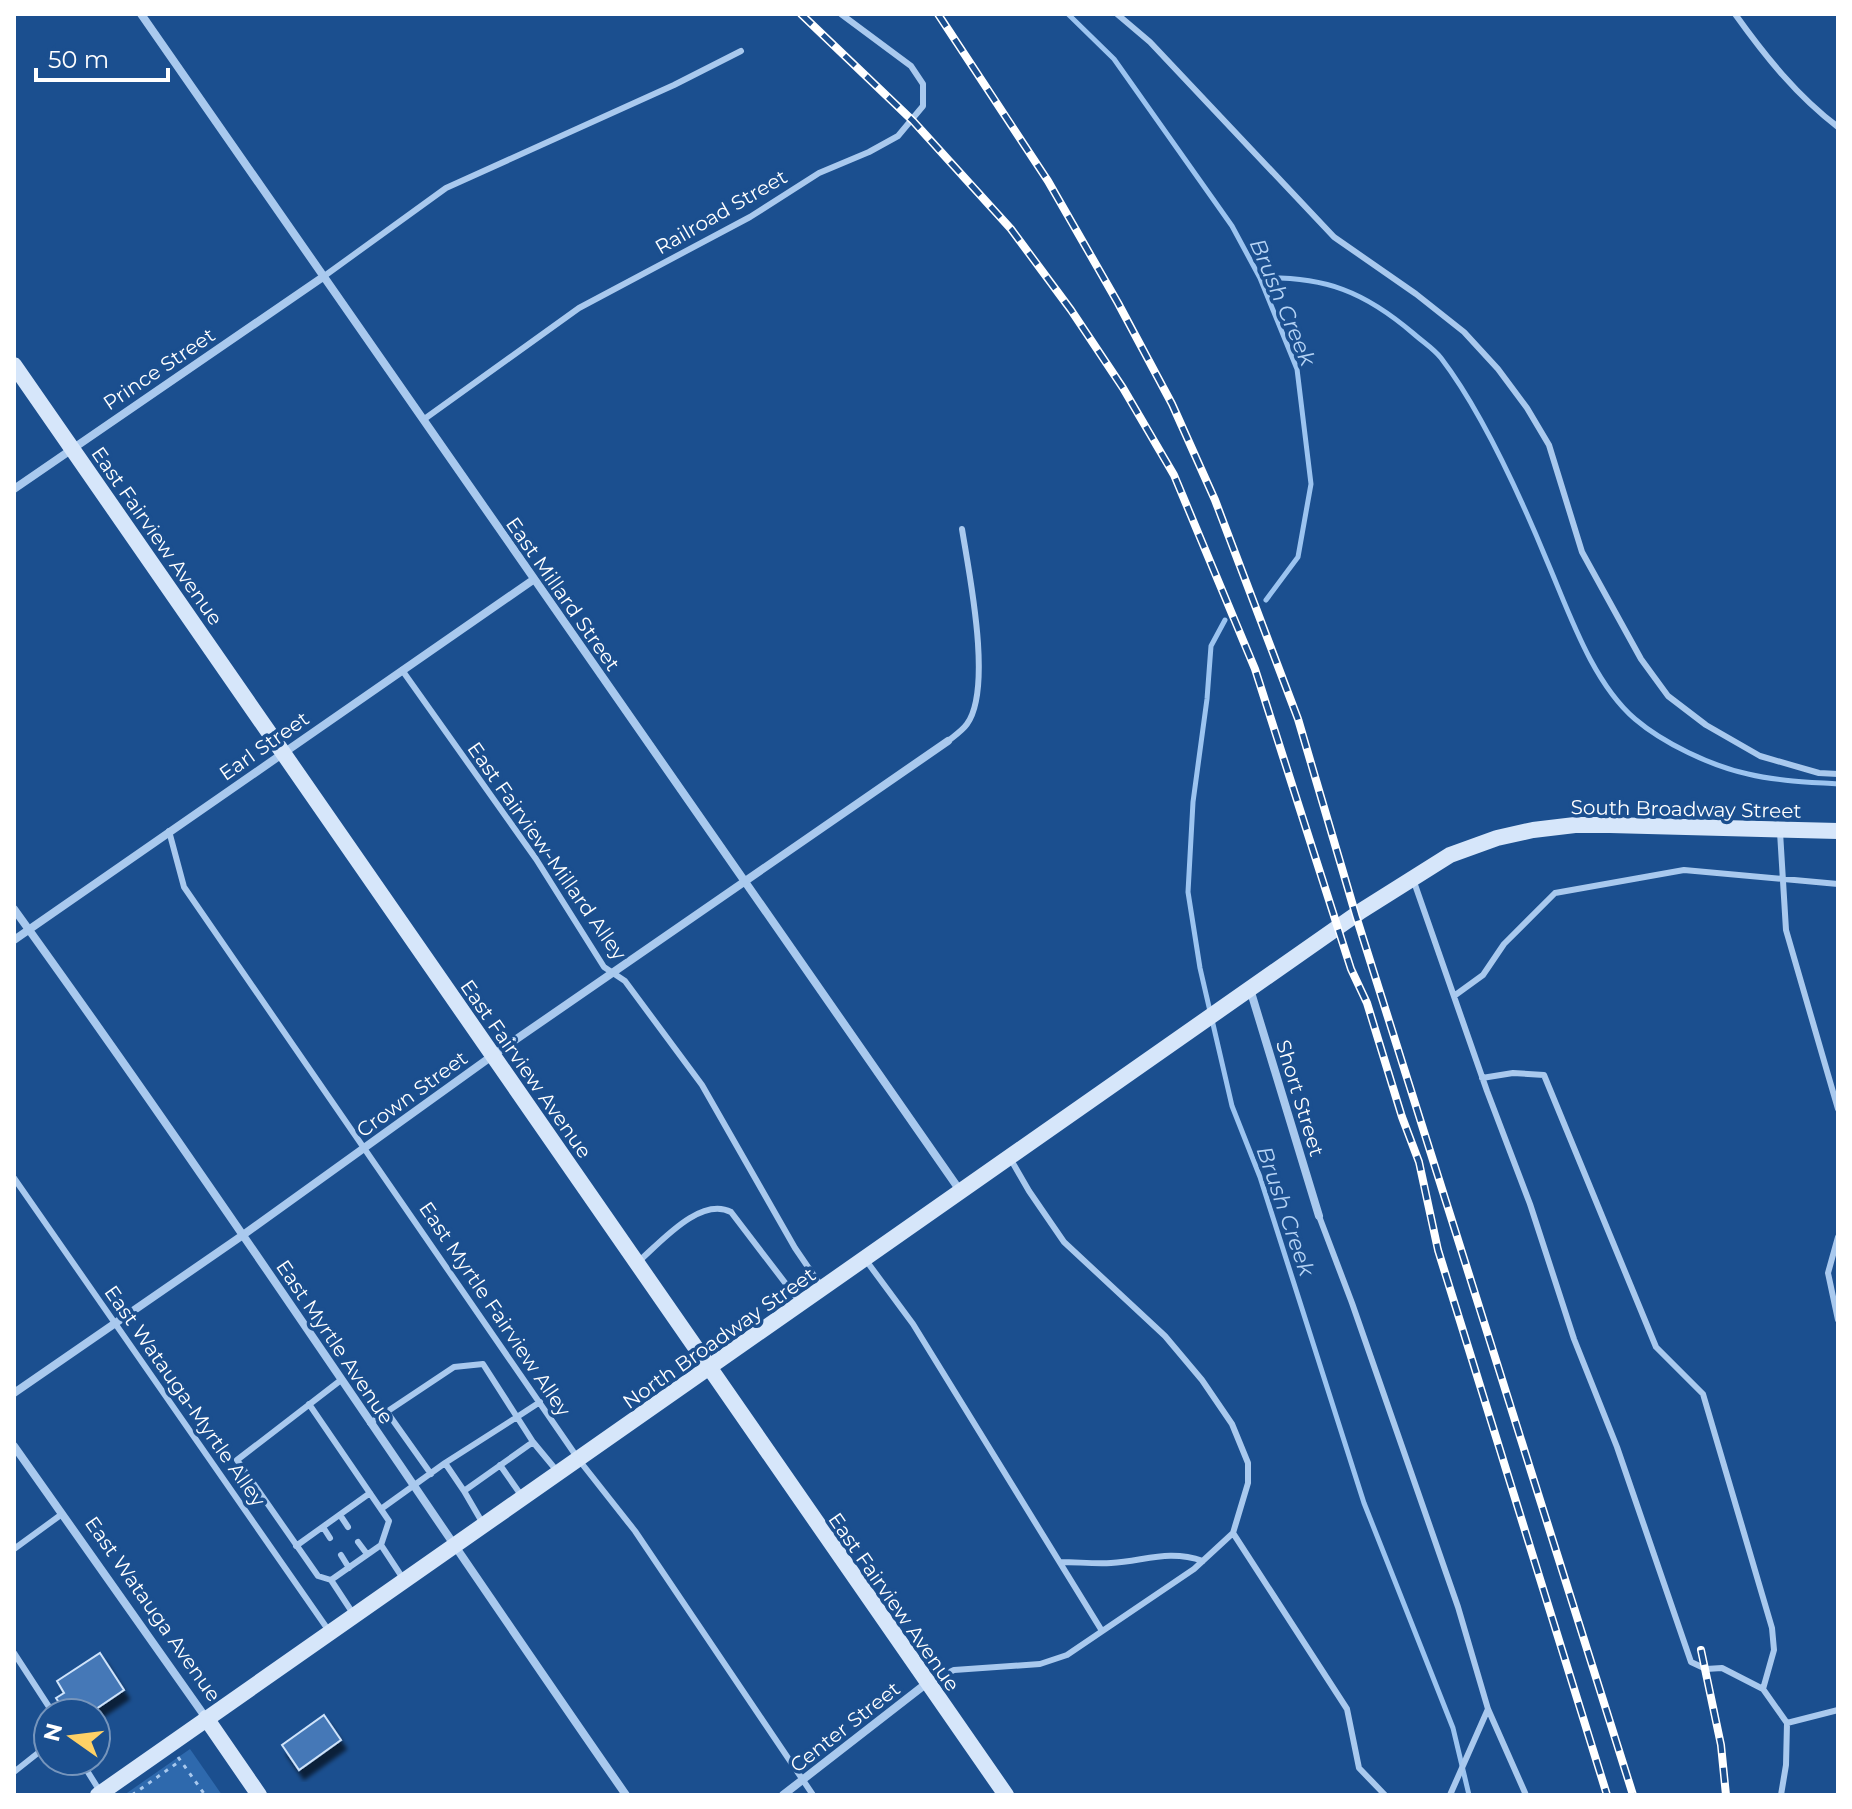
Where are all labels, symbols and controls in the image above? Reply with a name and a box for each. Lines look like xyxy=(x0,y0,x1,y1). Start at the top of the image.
scale bar xyxy=(36,32,168,82)
text: 50 m xyxy=(48,45,109,74)
street label: Railroad Street xyxy=(651,165,791,259)
water label: Brush Creek xyxy=(1244,235,1322,371)
street label: Prince Street xyxy=(99,323,219,415)
street label: East Fairview Avenue xyxy=(86,442,228,630)
street label: East Millard Street xyxy=(501,512,625,676)
street label: Earl Street xyxy=(215,706,313,786)
street label: East Fairview-Millard Alley xyxy=(462,737,632,965)
street label: South Broadway Street xyxy=(1570,795,1802,823)
street label: East Fairview Avenue xyxy=(455,975,597,1163)
street label: Short Street xyxy=(1271,1037,1329,1159)
street label: Crown Street xyxy=(352,1046,472,1142)
water label: Brush Creek xyxy=(1251,1143,1321,1281)
street label: East Myrtle Fairview Alley xyxy=(414,1197,576,1421)
street label: East Myrtle Avenue xyxy=(271,1255,399,1429)
street label: North Broadway Street xyxy=(618,1262,820,1414)
street label: East Watauga-Myrtle Alley xyxy=(99,1281,271,1511)
street label: East Fairview Avenue xyxy=(823,1508,965,1696)
street label: East Watauga Avenue xyxy=(80,1512,226,1706)
street label: Center Street xyxy=(785,1677,905,1777)
north arrow xyxy=(32,1697,112,1777)
text: N xyxy=(38,1720,68,1744)

